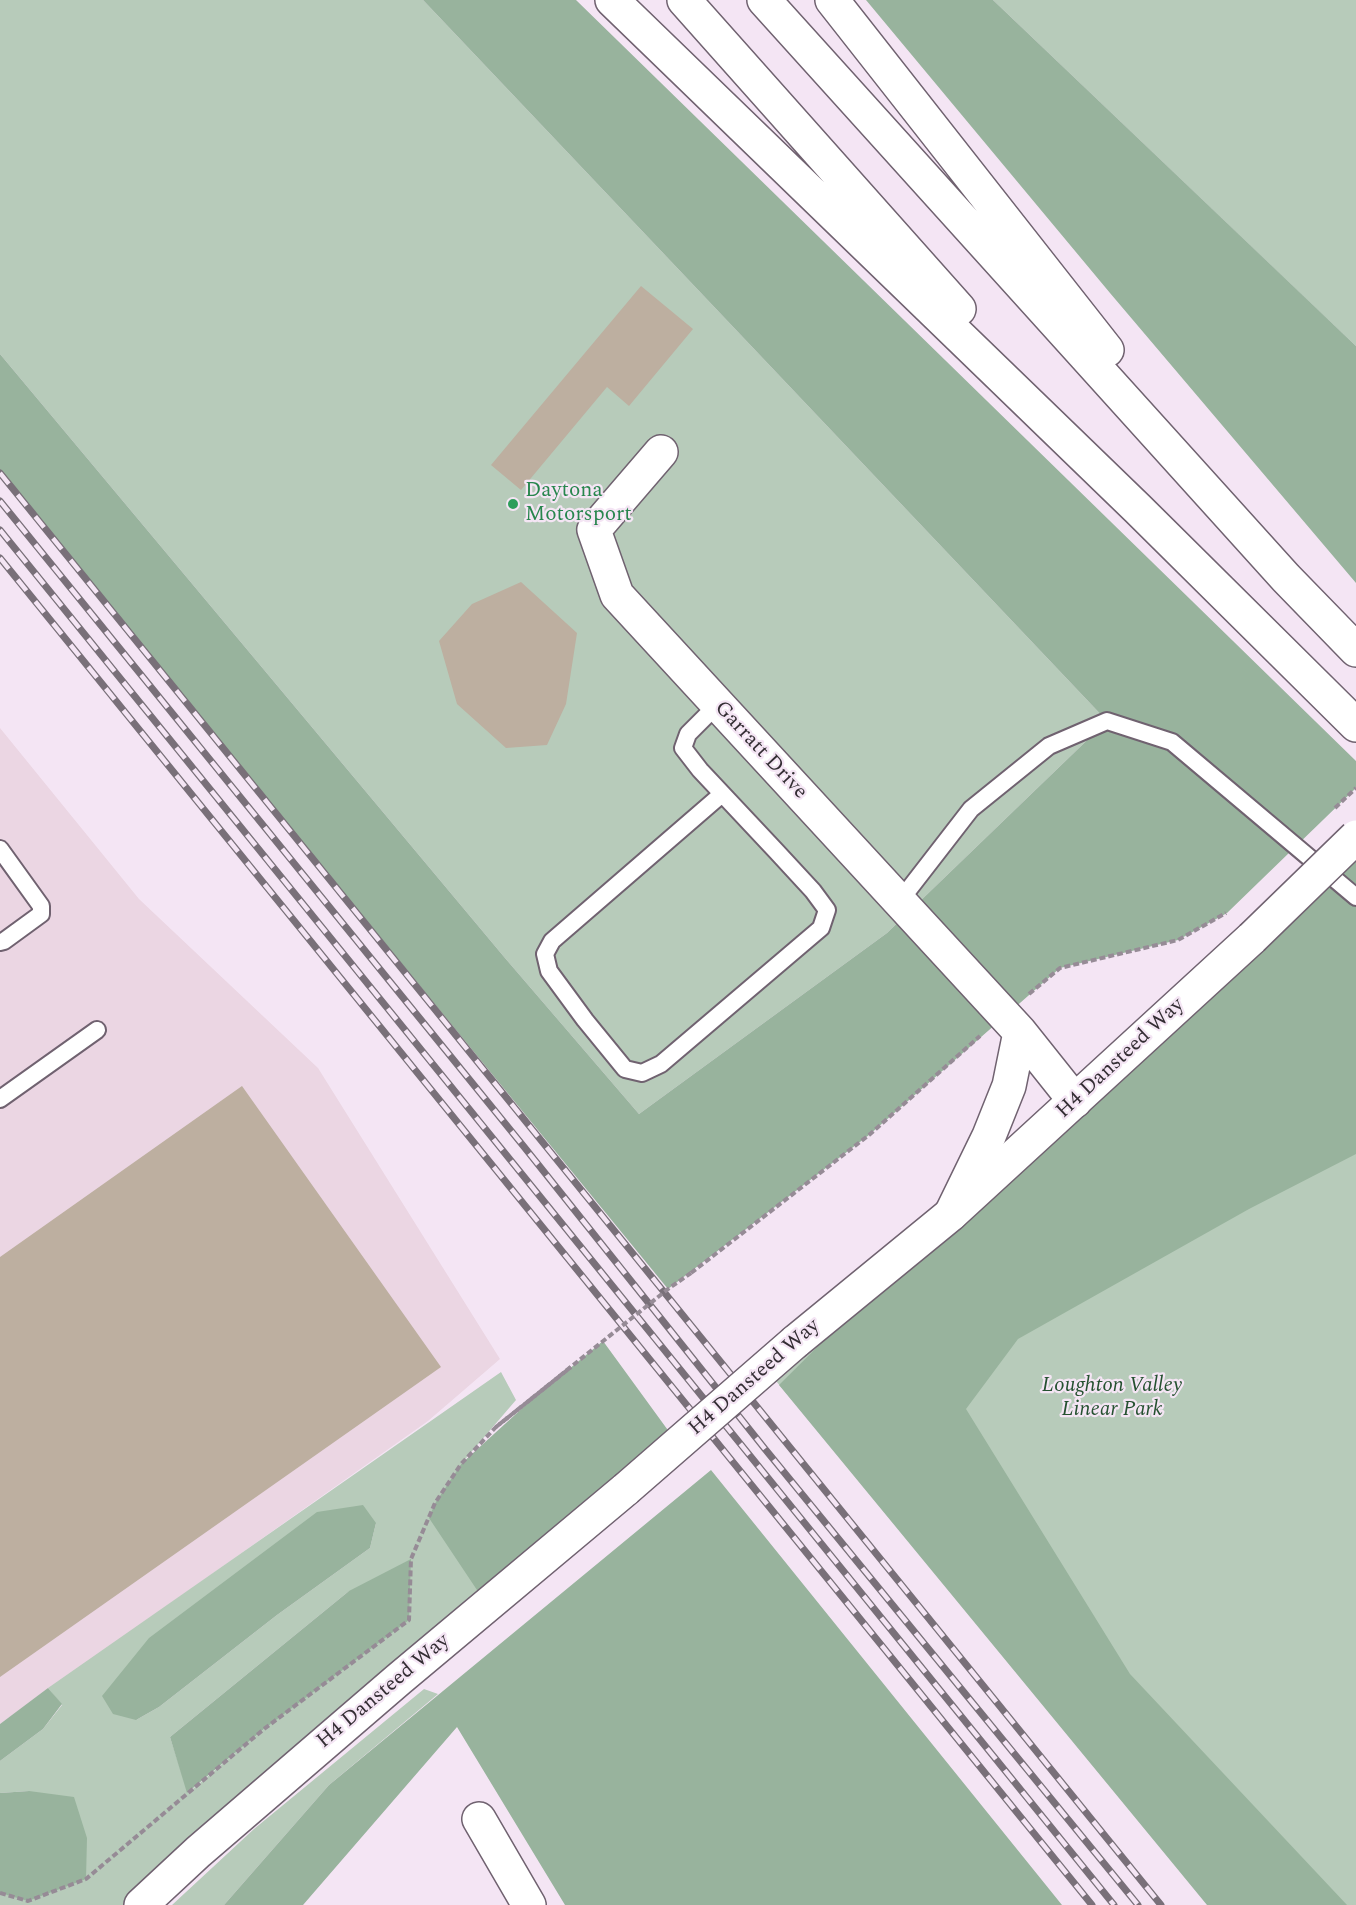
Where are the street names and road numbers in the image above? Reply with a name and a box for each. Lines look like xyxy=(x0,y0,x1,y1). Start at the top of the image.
street label: Garratt Drive xyxy=(708,697,812,805)
street label: H4 Dansteed Way xyxy=(1052,993,1190,1125)
street label: H4 Dansteed Way xyxy=(684,1314,826,1442)
street label: H4 Dansteed Way xyxy=(312,1629,456,1755)

